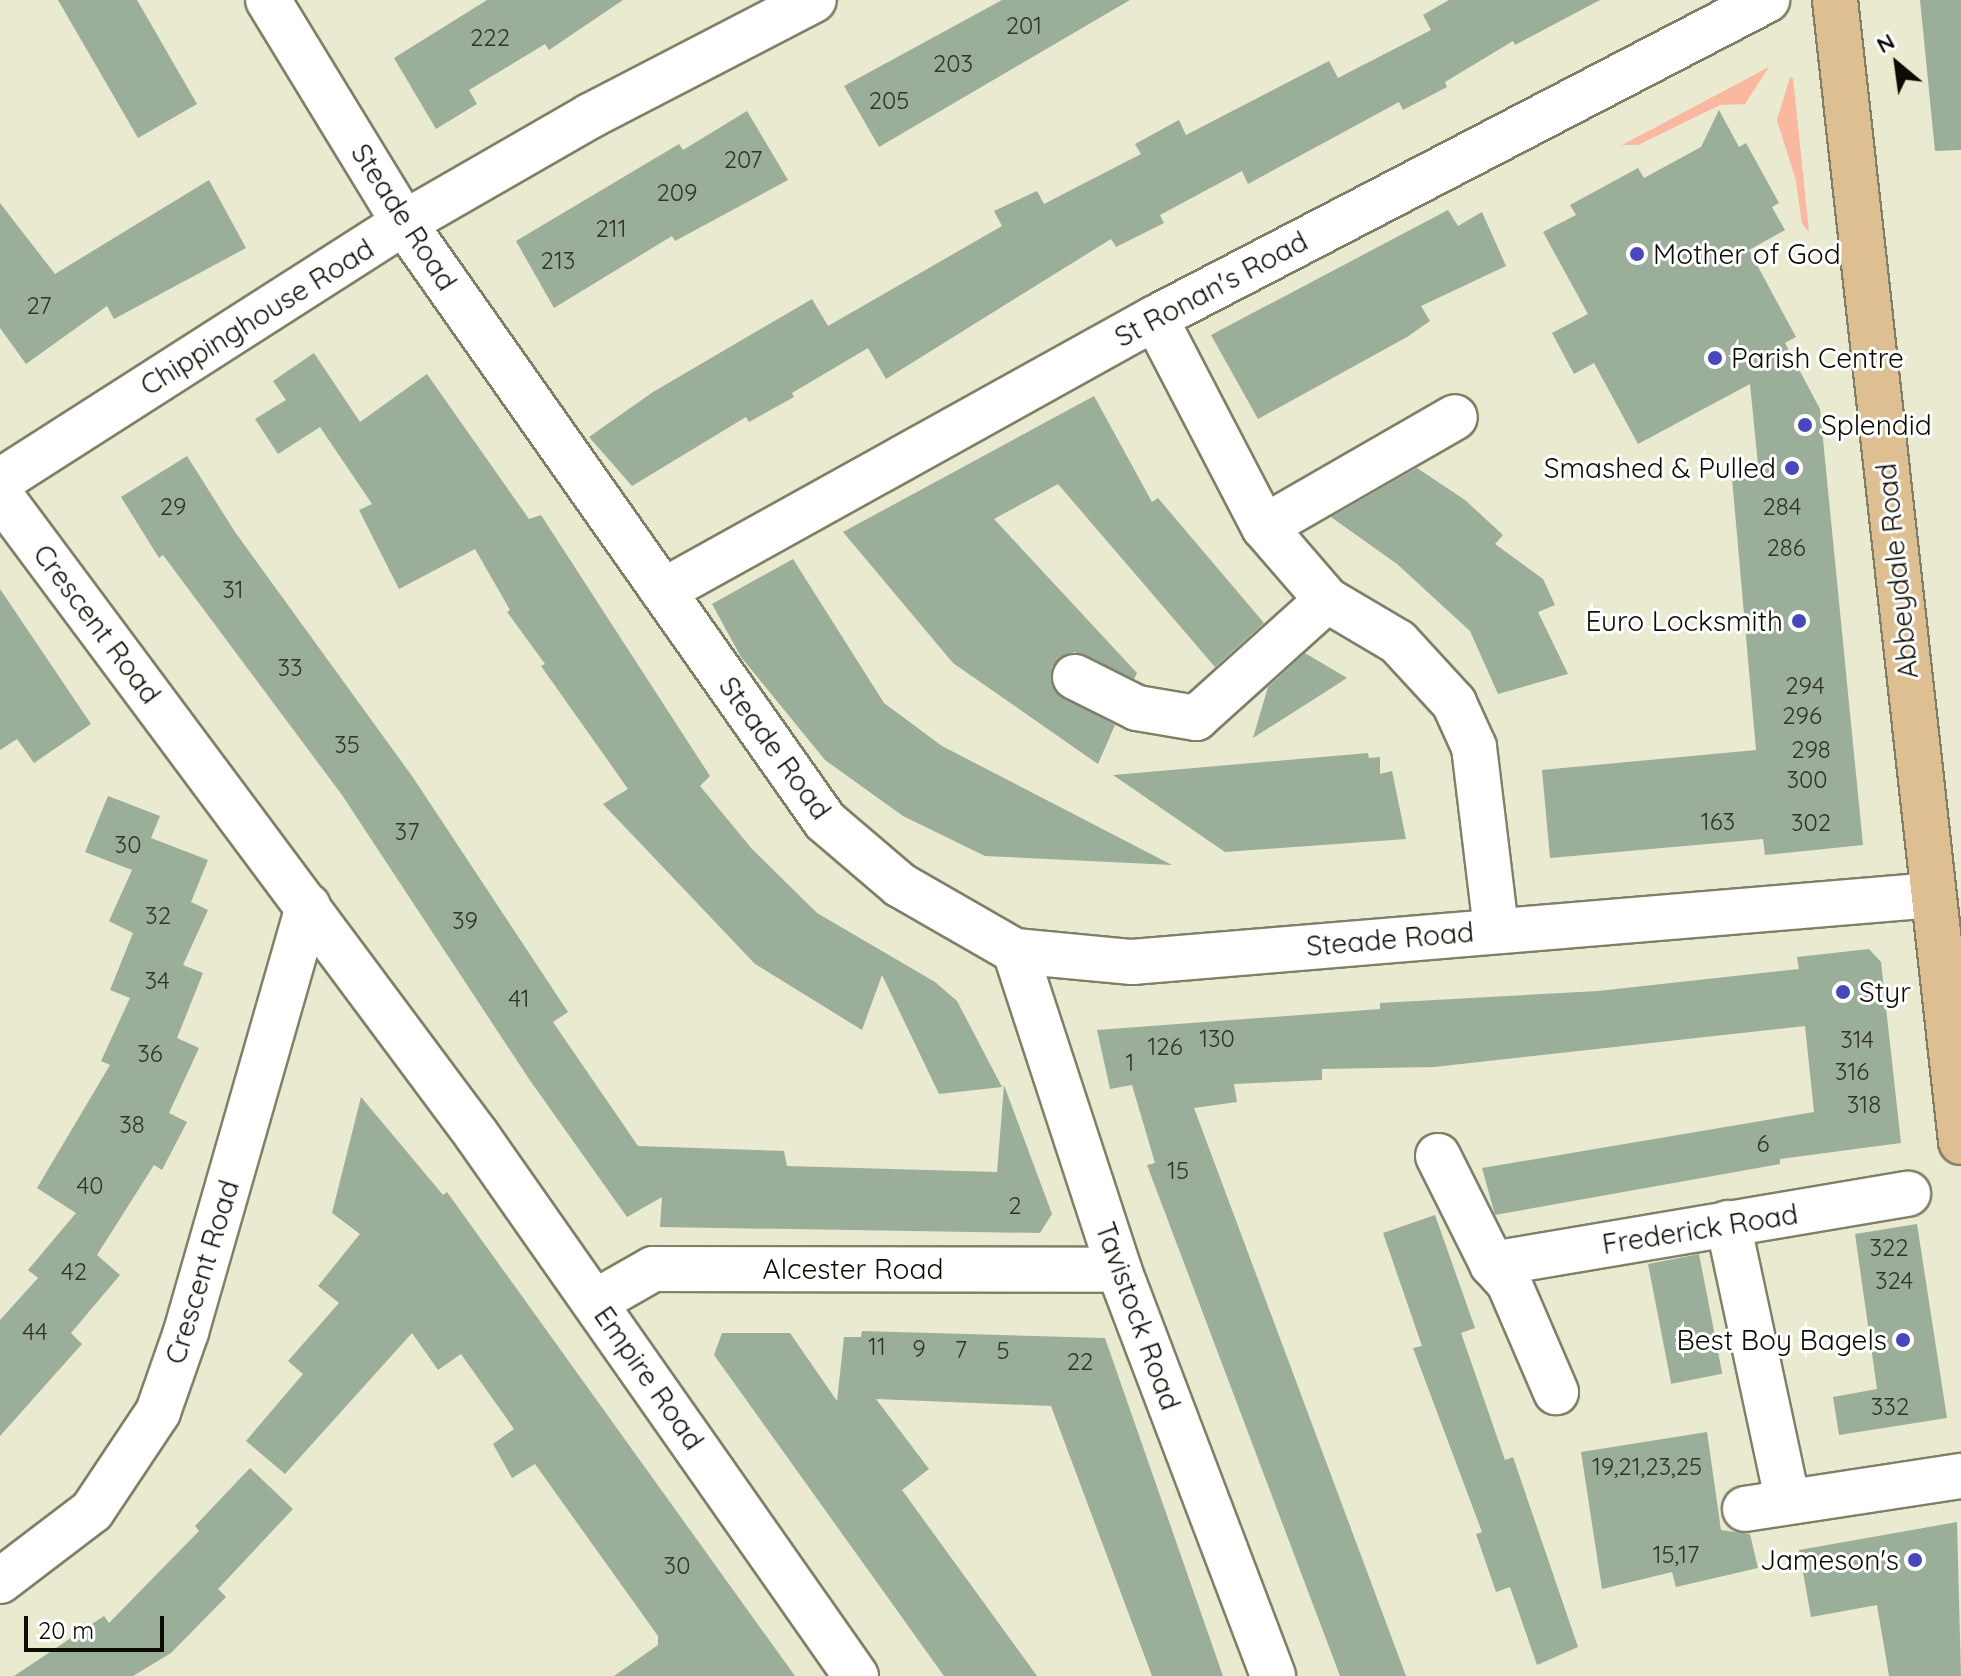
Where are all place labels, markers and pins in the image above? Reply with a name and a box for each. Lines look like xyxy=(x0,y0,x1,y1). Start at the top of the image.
place label: Mother of God xyxy=(1653,237,1841,271)
marker: Mother of God xyxy=(1628,245,1646,263)
place label: Parish Centre xyxy=(1731,341,1904,375)
marker: Parish Centre xyxy=(1706,349,1724,367)
place label: Splendid xyxy=(1821,408,1932,442)
marker: Splendid xyxy=(1796,416,1814,434)
place label: Smashed & Pulled xyxy=(1544,451,1776,485)
marker: Smashed & Pulled xyxy=(1783,459,1801,477)
place label: Euro Locksmith xyxy=(1586,604,1783,638)
marker: Euro Locksmith xyxy=(1790,612,1808,630)
place label: Styr xyxy=(1859,975,1911,1009)
marker: Styr xyxy=(1834,983,1852,1001)
place label: Best Boy Bagels xyxy=(1677,1323,1887,1357)
marker: Best Boy Bagels xyxy=(1894,1331,1912,1349)
place label: Jameson's xyxy=(1760,1543,1899,1577)
marker: Jameson's xyxy=(1906,1551,1924,1569)

